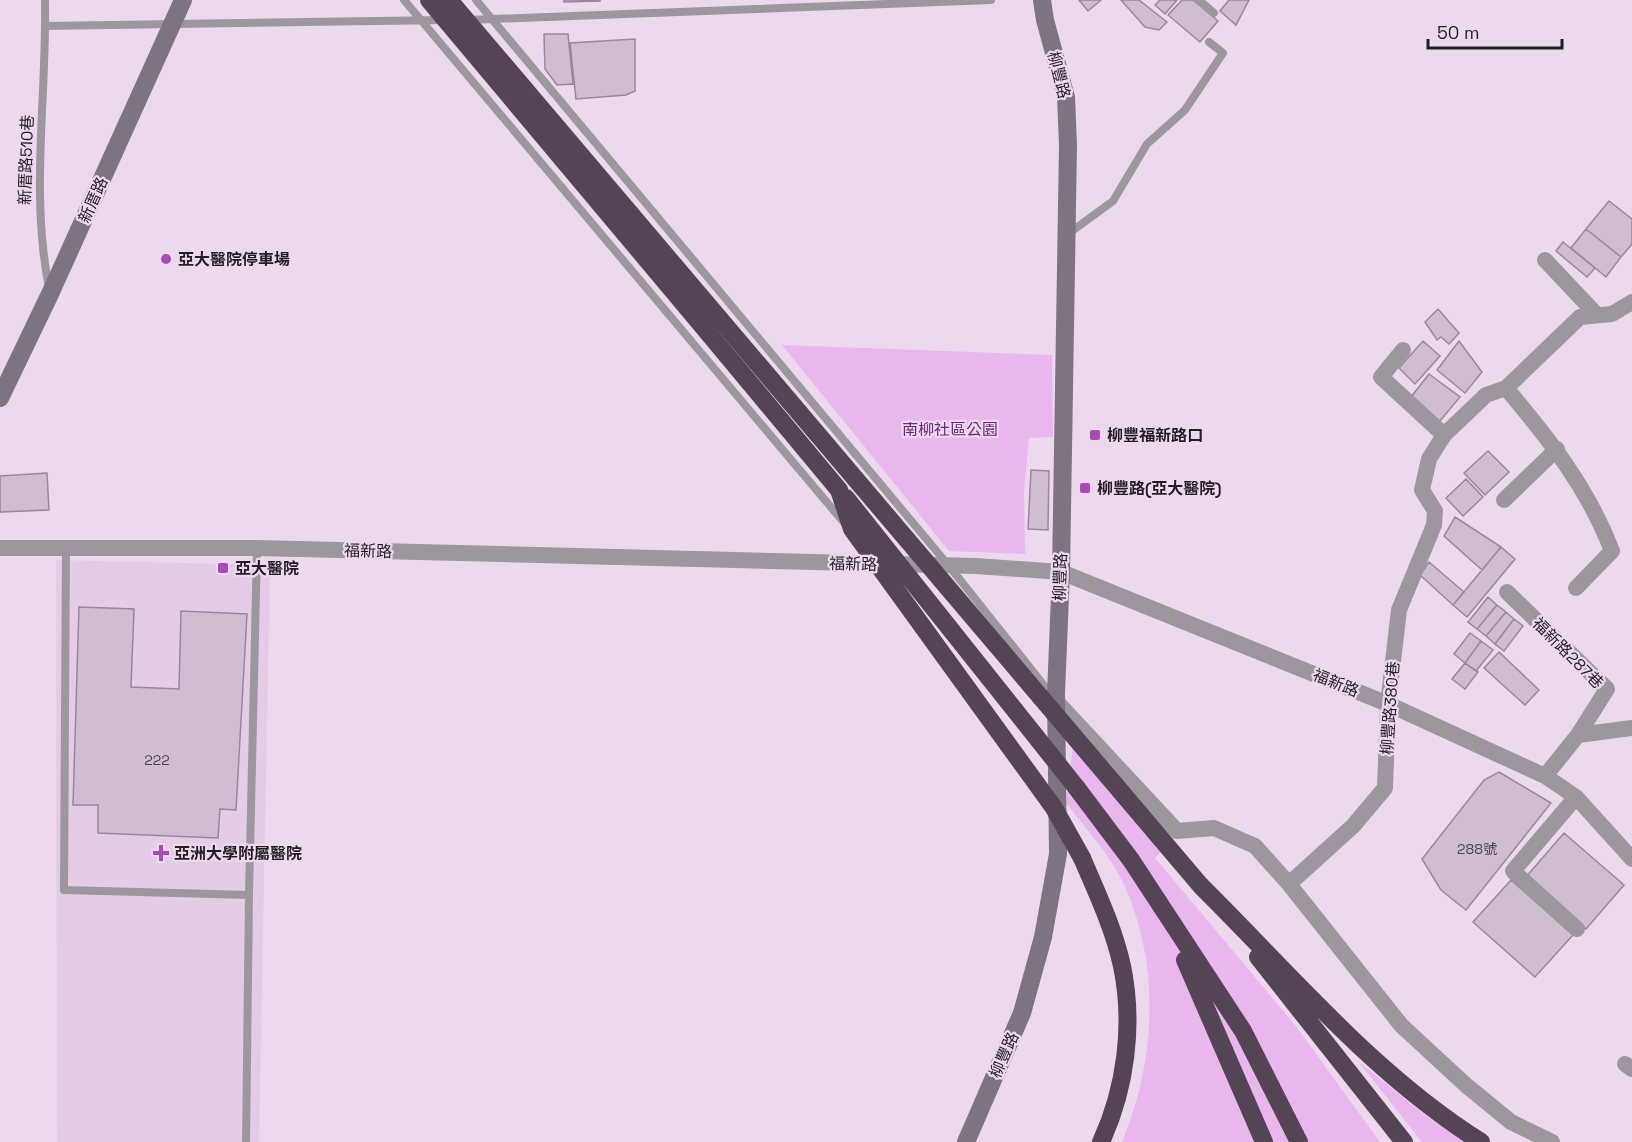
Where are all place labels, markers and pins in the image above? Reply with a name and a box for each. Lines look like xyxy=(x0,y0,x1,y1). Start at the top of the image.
place label: 亞大醫院停車場 xyxy=(178,249,290,270)
marker: 亞大醫院停車場 xyxy=(159,252,173,266)
place label: 柳豐福新路口 xyxy=(1107,425,1203,446)
marker: 柳豐福新路口 xyxy=(1088,428,1102,442)
place label: 柳豐路(亞大醫院) xyxy=(1097,478,1222,499)
marker: 柳豐路(亞大醫院) xyxy=(1078,481,1092,495)
place label: 亞大醫院 xyxy=(235,558,299,579)
marker: 亞大醫院 xyxy=(216,561,230,575)
place label: 亞洲大學附屬醫院 xyxy=(174,843,302,864)
marker: 亞洲大學附屬醫院 xyxy=(152,844,170,862)

